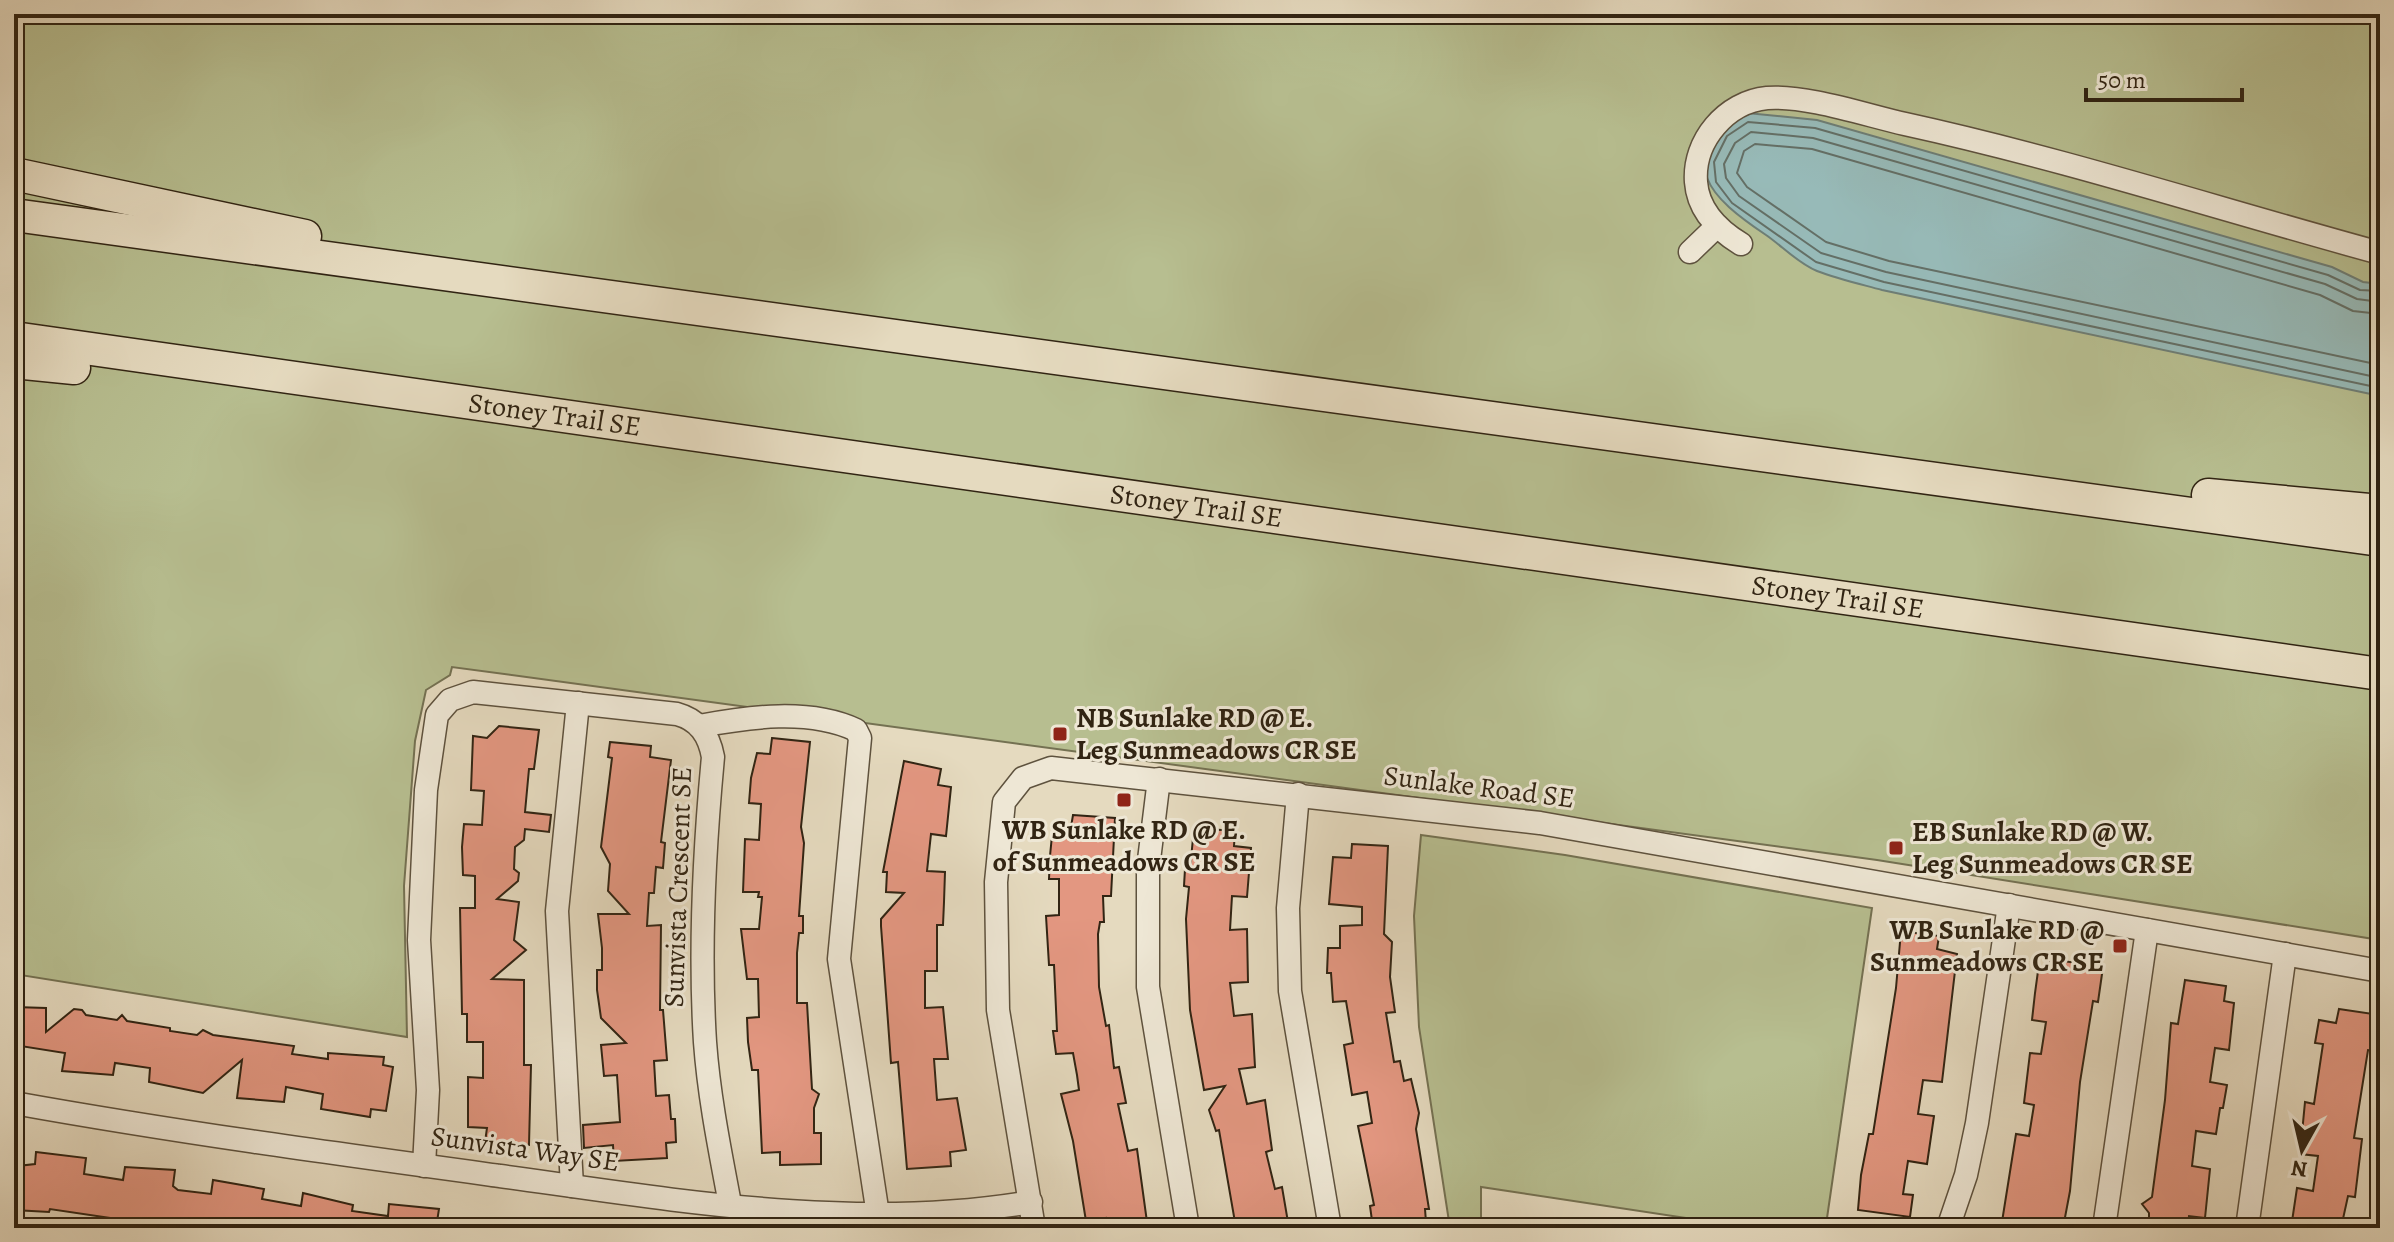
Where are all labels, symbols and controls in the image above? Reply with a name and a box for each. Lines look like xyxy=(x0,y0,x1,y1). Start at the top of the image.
scale bar xyxy=(2086,52,2242,102)
text: 50 m xyxy=(2098,64,2146,96)
street label: Stoney Trail SE xyxy=(466,384,643,446)
street label: Stoney Trail SE xyxy=(1107,475,1285,537)
street label: Stoney Trail SE xyxy=(1749,566,1926,628)
place label: NB Sunlake RD @ E. Leg Sunmeadows CR SE xyxy=(1076,699,1357,769)
marker: NB Sunlake RD @ E. Leg Sunmeadows CR SE xyxy=(1051,725,1069,743)
street label: Sunlake Road SE xyxy=(1381,756,1577,818)
street label: Sunvista Crescent SE xyxy=(655,766,701,1008)
marker: WB Sunlake RD @ E. of Sunmeadows CR SE xyxy=(1115,791,1133,809)
place label: WB Sunlake RD @ E. of Sunmeadows CR SE xyxy=(993,811,1255,881)
place label: EB Sunlake RD @ W. Leg Sunmeadows CR SE xyxy=(1912,813,2193,883)
marker: EB Sunlake RD @ W. Leg Sunmeadows CR SE xyxy=(1887,839,1905,857)
place label: WB Sunlake RD @ Sunmeadows CR SE xyxy=(1870,911,2104,981)
marker: WB Sunlake RD @ Sunmeadows CR SE xyxy=(2111,937,2129,955)
north arrow xyxy=(2262,1110,2342,1190)
street label: Sunvista Way SE xyxy=(428,1117,622,1181)
text: N xyxy=(2289,1153,2309,1185)

